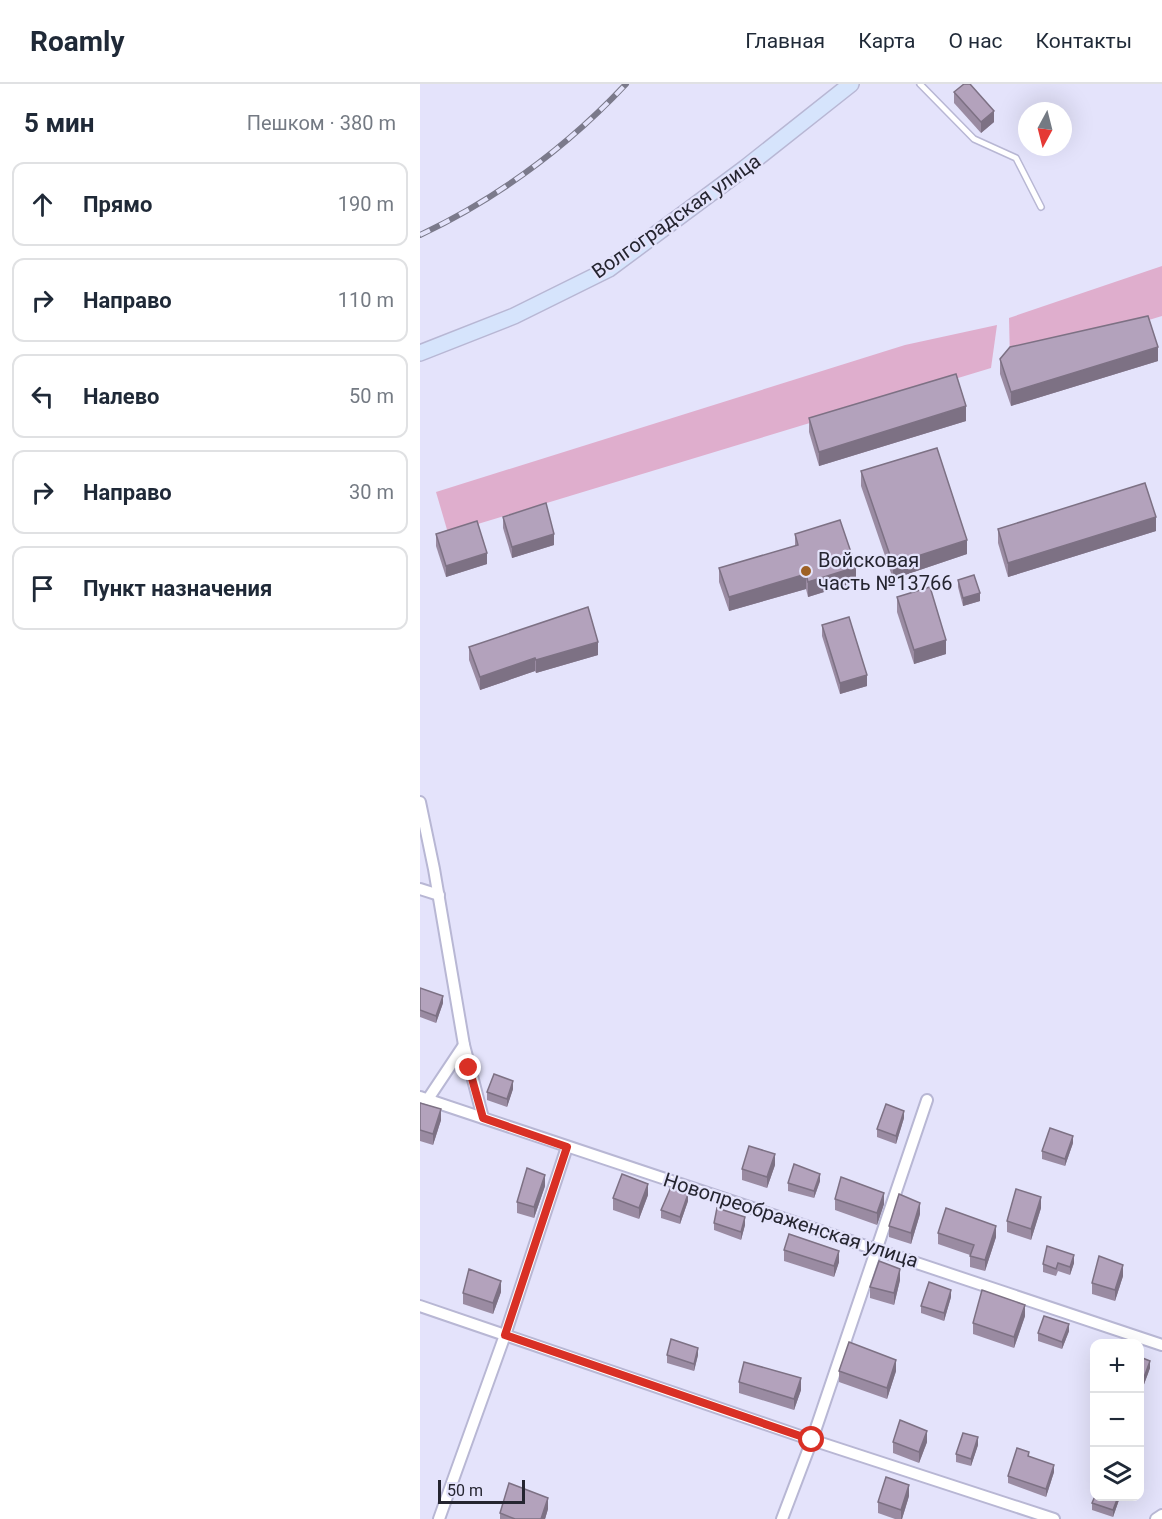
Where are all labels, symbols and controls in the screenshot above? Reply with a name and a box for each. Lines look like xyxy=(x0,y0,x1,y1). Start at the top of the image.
text: Roamly xyxy=(30,25,125,58)
text: Главная xyxy=(745,29,825,53)
text: Карта xyxy=(858,29,915,53)
text: О нас xyxy=(948,29,1003,53)
text: Контакты xyxy=(1036,29,1132,53)
north arrow xyxy=(1018,102,1072,156)
text: 5 мин xyxy=(24,108,95,138)
text: Пешком · 380 m xyxy=(247,111,396,135)
street label: Волгоградская улица xyxy=(587,149,765,283)
icon: ahead xyxy=(26,188,59,221)
text: Прямо xyxy=(83,192,152,217)
text: 190 m xyxy=(338,192,394,216)
icon: right xyxy=(26,284,59,317)
text: Направо xyxy=(83,288,172,313)
text: 110 m xyxy=(338,288,394,312)
icon: left xyxy=(26,380,59,413)
text: Налево xyxy=(83,384,160,409)
text: 50 m xyxy=(349,384,394,408)
icon: right xyxy=(26,476,59,509)
text: Направо xyxy=(83,480,172,505)
text: 30 m xyxy=(349,480,394,504)
place label: Войсковая часть №13766 xyxy=(818,548,952,595)
marker: Войсковая часть №13766 xyxy=(799,564,813,578)
icon: arrive xyxy=(26,572,59,605)
text: Пункт назначения xyxy=(83,576,272,601)
route end xyxy=(455,1054,481,1080)
street label: Новопреображенская улица xyxy=(661,1167,921,1273)
map controls xyxy=(1090,1339,1144,1501)
button: + xyxy=(1090,1339,1144,1393)
button: − xyxy=(1090,1393,1144,1447)
route start xyxy=(798,1426,824,1452)
button: layers xyxy=(1090,1447,1144,1501)
scale bar xyxy=(438,1477,525,1504)
text: 50 m xyxy=(447,1481,483,1500)

